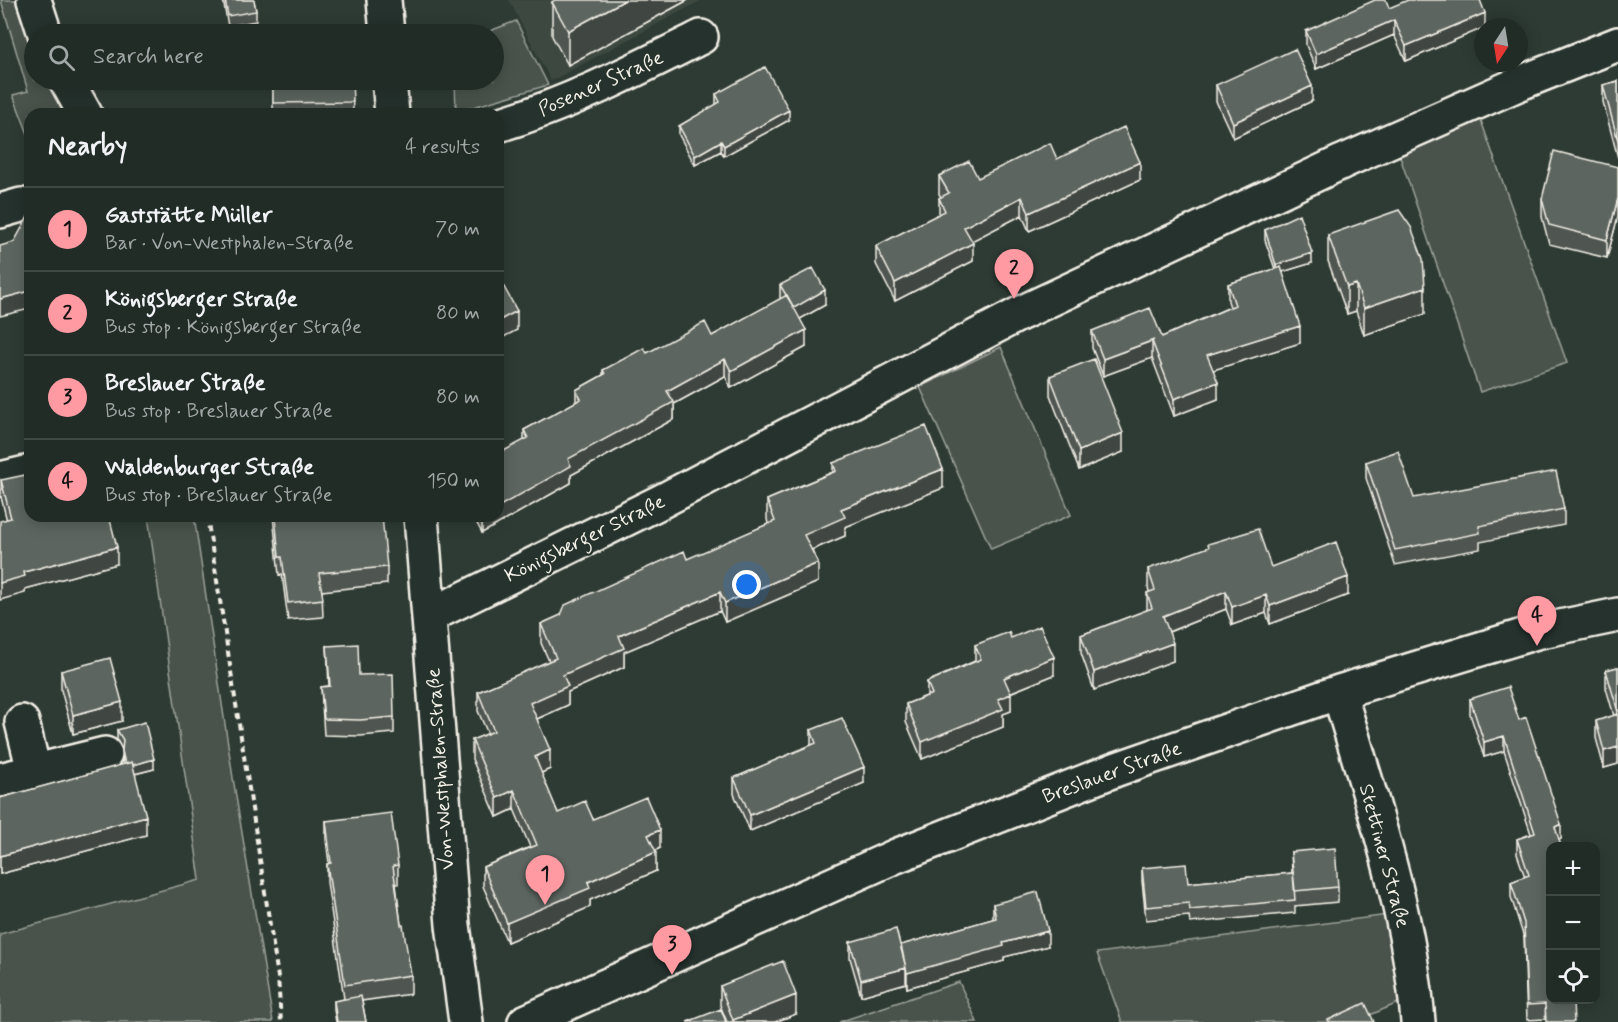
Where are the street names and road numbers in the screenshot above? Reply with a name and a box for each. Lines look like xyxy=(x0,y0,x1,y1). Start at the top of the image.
street label: Posener Straße xyxy=(534,44,668,124)
street label: Königsberger Straße xyxy=(500,488,671,591)
street label: Von-Westphalen-Straße xyxy=(420,667,462,871)
street label: Breslauer Straße xyxy=(1039,735,1185,811)
street label: Stettiner Straße xyxy=(1352,781,1416,931)

